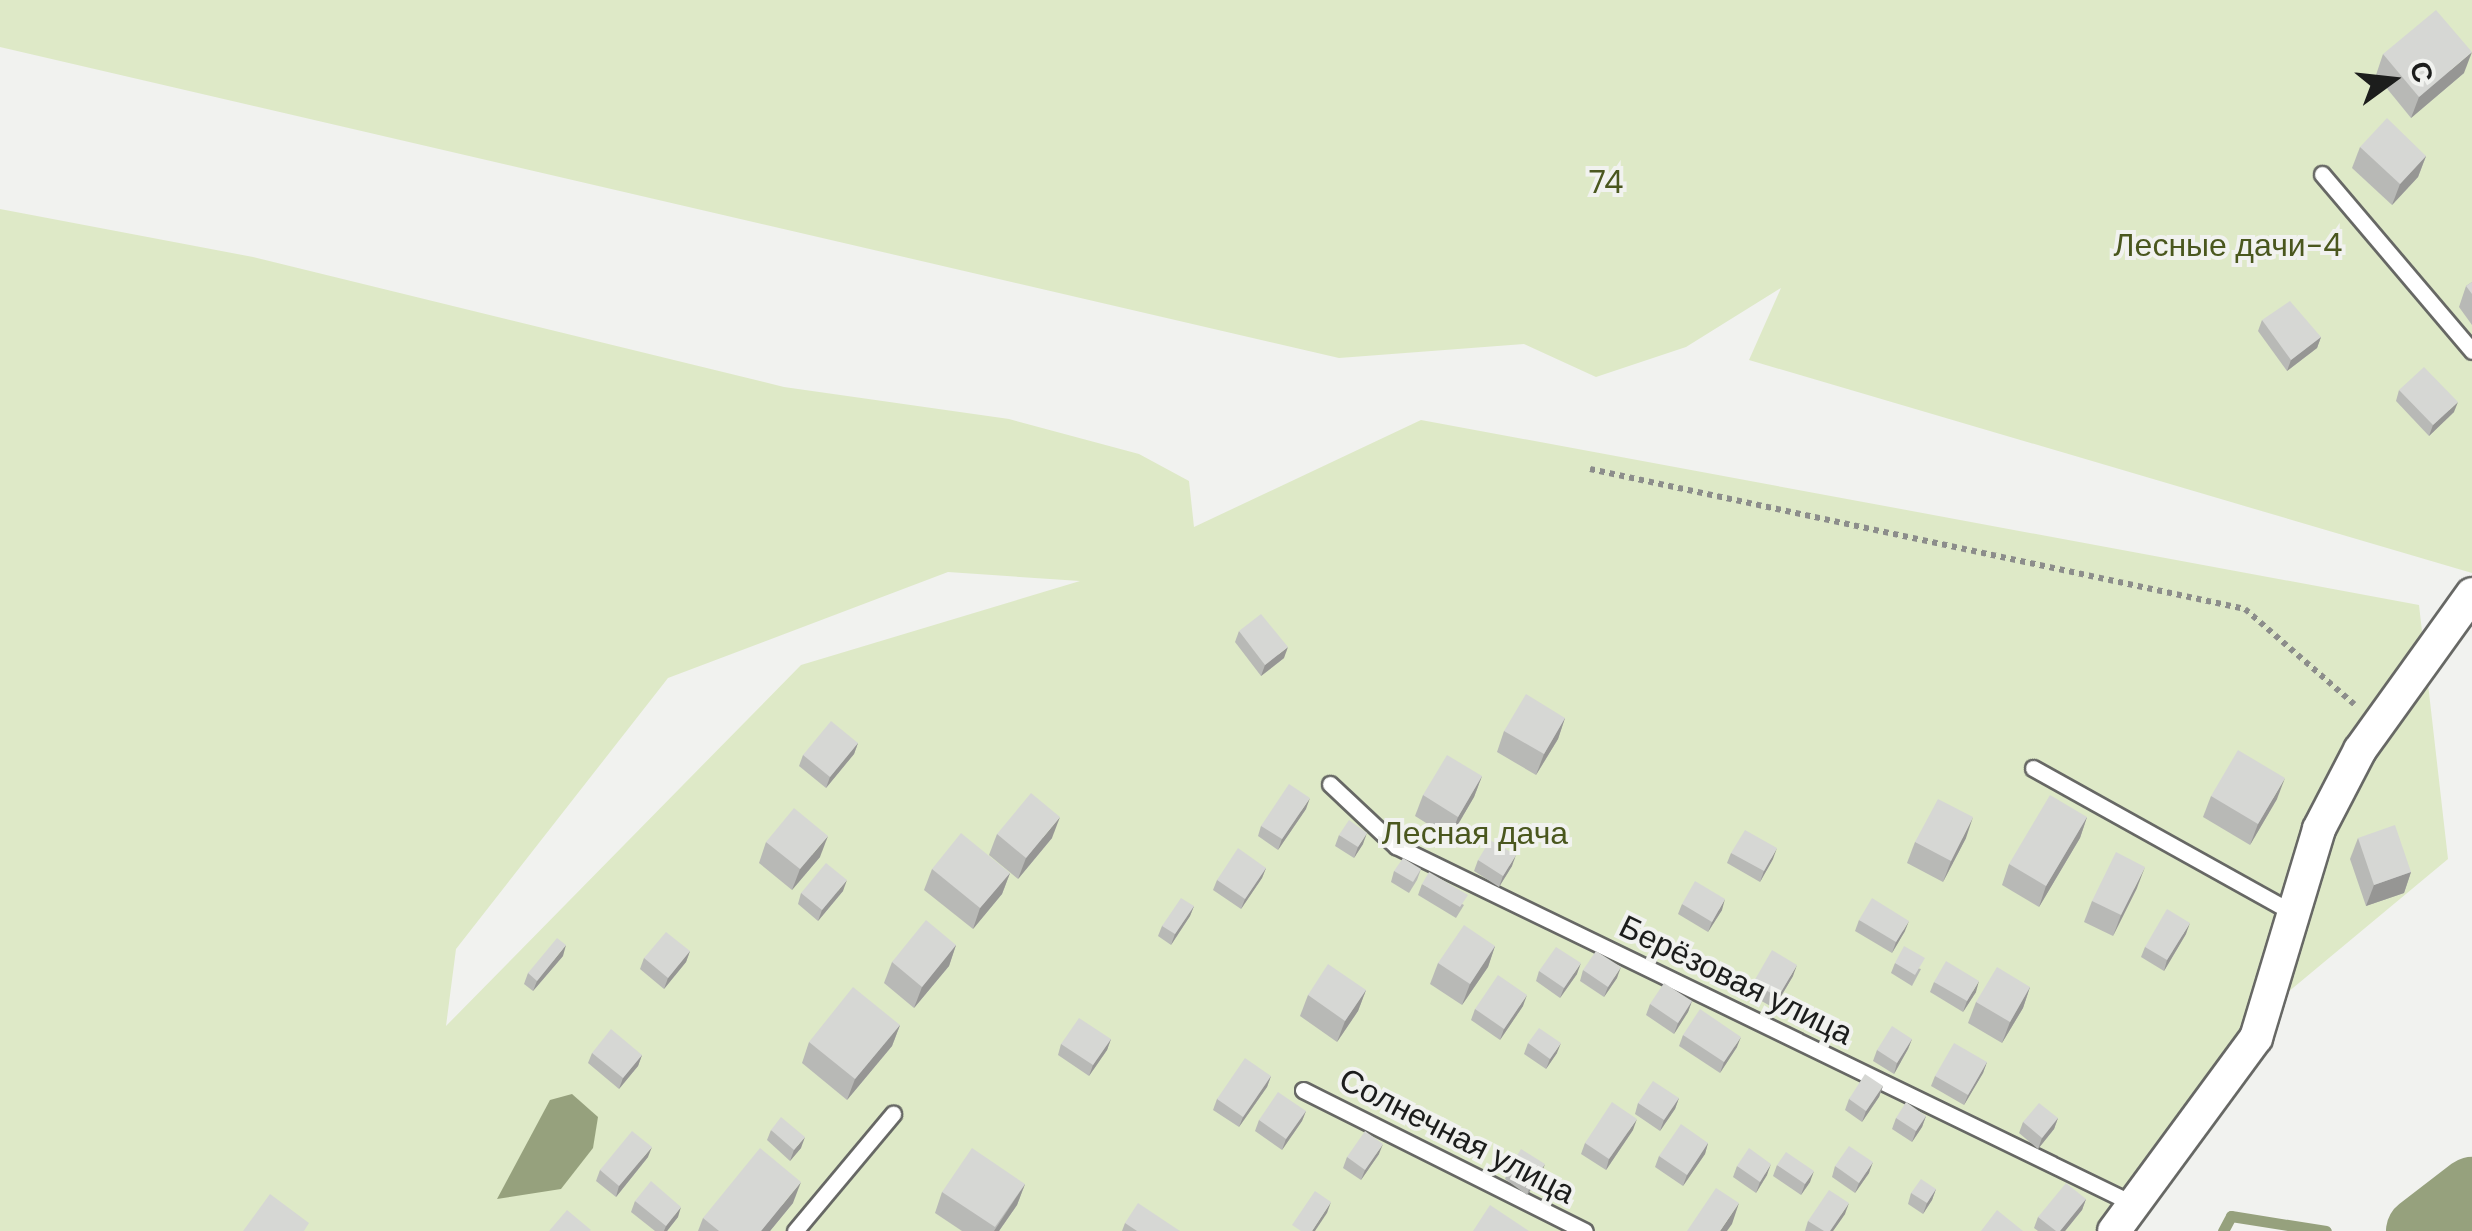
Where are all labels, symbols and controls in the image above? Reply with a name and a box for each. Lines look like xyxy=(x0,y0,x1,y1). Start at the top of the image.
north arrow xyxy=(2342,30,2442,130)
text: С xyxy=(2401,58,2442,87)
park label: 74 xyxy=(1589,163,1623,201)
park label: Лесные дачи-4 xyxy=(2114,226,2342,264)
park label: Лесная дача xyxy=(1382,814,1568,852)
street label: Берёзовая улица xyxy=(1613,907,1859,1053)
street label: Солнечная улица xyxy=(1333,1060,1581,1212)

